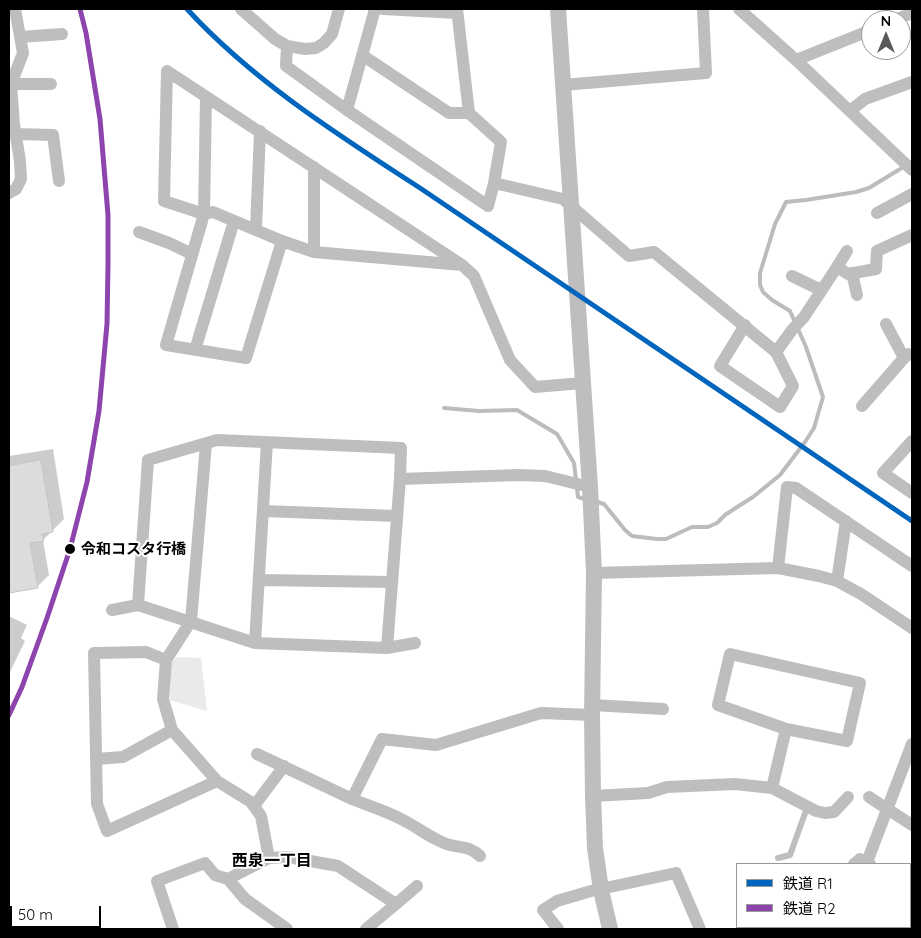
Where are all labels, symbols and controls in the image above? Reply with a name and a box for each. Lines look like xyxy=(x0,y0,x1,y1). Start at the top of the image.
north arrow xyxy=(861,10,911,60)
text: N xyxy=(881,12,891,30)
place label: 令和コスタ行橋 xyxy=(81,540,186,558)
marker: 令和コスタ行橋 xyxy=(63,542,77,556)
district label: 西泉一丁目 xyxy=(232,851,312,871)
legend xyxy=(736,863,911,928)
text: 鉄道 R1 xyxy=(783,874,833,893)
scale bar xyxy=(12,896,104,928)
text: 鉄道 R2 xyxy=(783,899,835,918)
text: 50 m xyxy=(18,905,53,924)

